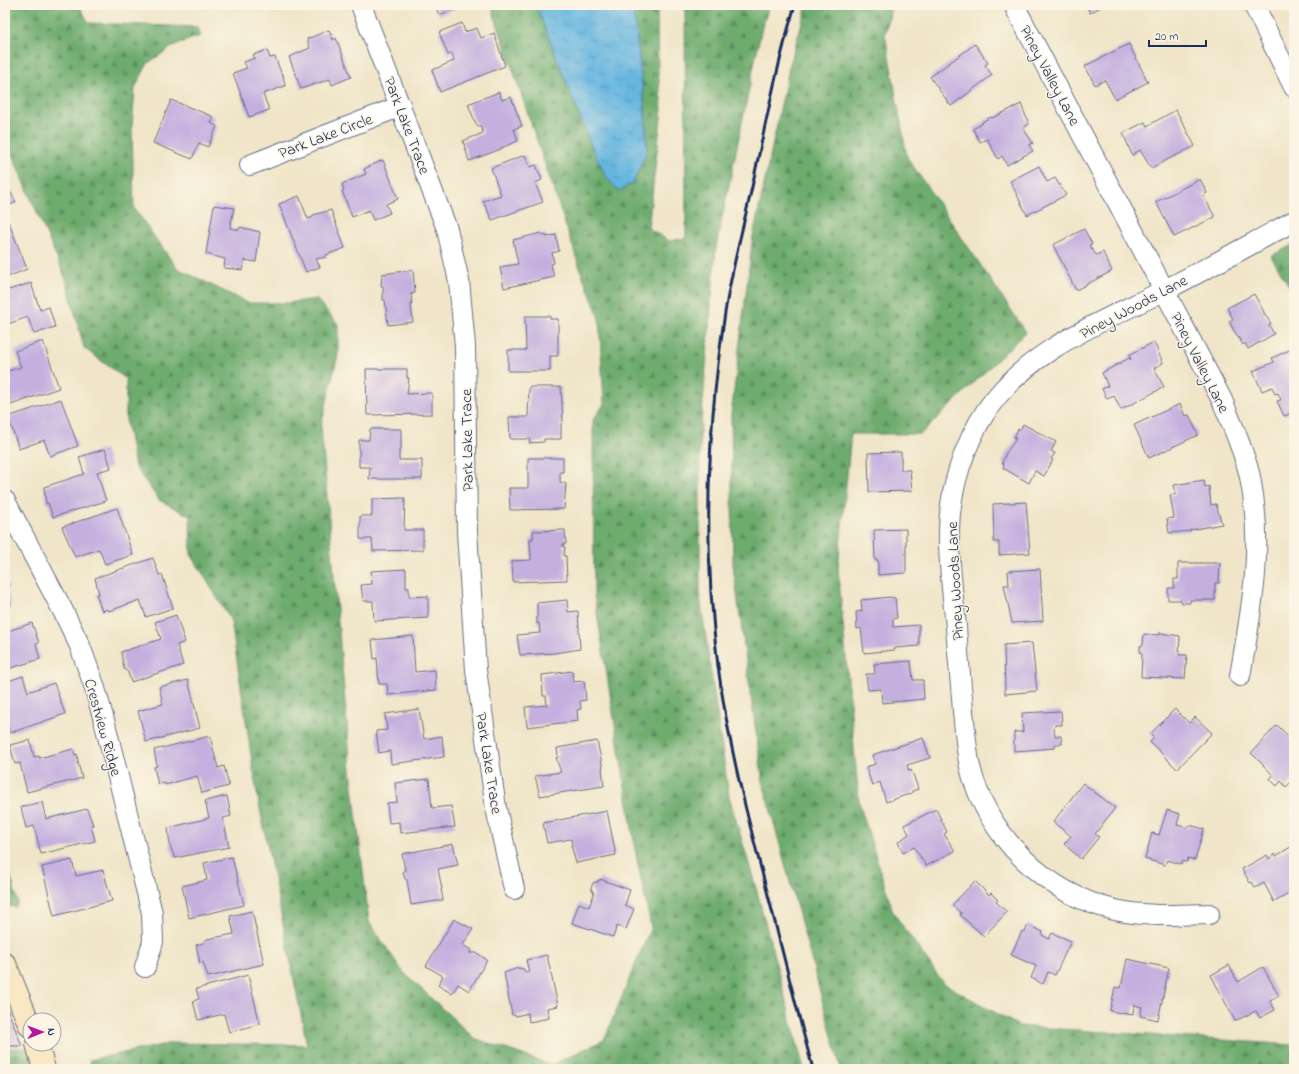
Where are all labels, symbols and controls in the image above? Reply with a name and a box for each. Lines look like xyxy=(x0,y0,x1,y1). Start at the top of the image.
street label: Piney Valley Lane xyxy=(1013,22,1086,131)
scale bar xyxy=(1149,22,1206,48)
text: 20 m xyxy=(1155,28,1178,46)
street label: Park Lake Trace xyxy=(377,73,436,179)
street label: Park Lake Circle xyxy=(275,108,377,166)
street label: Piney Woods Lane xyxy=(1076,269,1193,346)
street label: Piney Valley Lane xyxy=(1163,308,1235,418)
street label: Park Lake Trace xyxy=(455,388,481,492)
street label: Piney Woods Lane xyxy=(941,520,971,641)
street label: Crestview Ridge xyxy=(77,676,128,780)
street label: Park Lake Trace xyxy=(468,711,508,817)
north arrow xyxy=(22,1012,62,1052)
text: N xyxy=(43,1028,59,1036)

